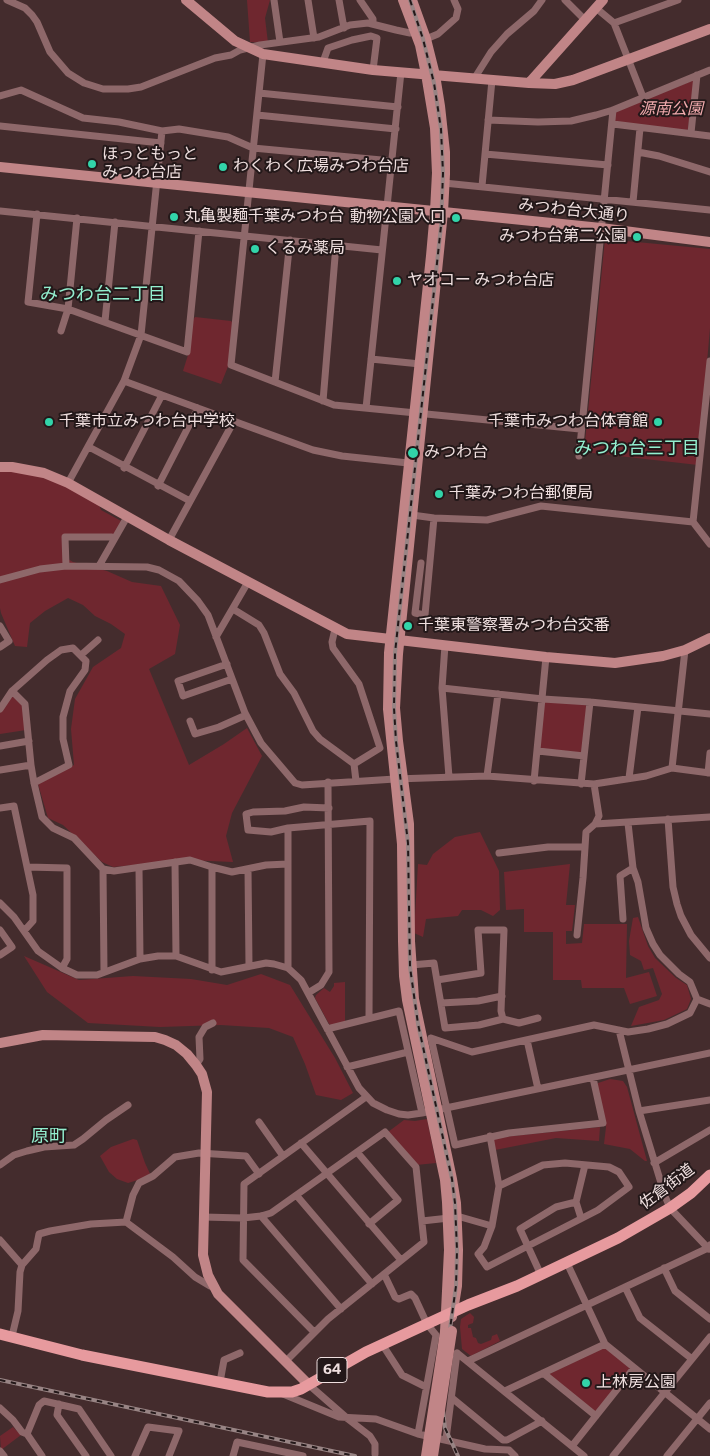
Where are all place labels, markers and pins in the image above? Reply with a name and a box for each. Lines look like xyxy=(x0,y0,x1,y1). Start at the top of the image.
place label: ほっともっと みつわ台店 xyxy=(102,145,198,183)
place label: わくわく広場みつわ台店 xyxy=(233,157,409,177)
marker: ほっともっと みつわ台店 xyxy=(86,158,98,170)
marker: わくわく広場みつわ台店 xyxy=(217,161,229,173)
place label: 丸亀製麺千葉みつわ台 xyxy=(184,207,344,227)
place label: 動物公園入口 xyxy=(350,208,446,228)
marker: 丸亀製麺千葉みつわ台 xyxy=(168,211,180,223)
marker: 動物公園入口 xyxy=(450,212,462,224)
place label: みつわ台第二公園 xyxy=(499,227,627,247)
marker: みつわ台第二公園 xyxy=(631,231,643,243)
place label: くるみ薬局 xyxy=(265,239,345,259)
marker: くるみ薬局 xyxy=(249,243,261,255)
place label: ヤオコー みつわ台店 xyxy=(407,271,554,291)
marker: ヤオコー みつわ台店 xyxy=(391,275,403,287)
place label: 千葉市立みつわ台中学校 xyxy=(59,412,235,432)
place label: 千葉市みつわ台体育館 xyxy=(488,412,648,432)
marker: 千葉市立みつわ台中学校 xyxy=(43,416,55,428)
marker: 千葉市みつわ台体育館 xyxy=(652,416,664,428)
place label: みつわ台 xyxy=(424,443,488,463)
marker: みつわ台 xyxy=(406,446,420,460)
place label: 千葉みつわ台郵便局 xyxy=(449,484,593,504)
marker: 千葉みつわ台郵便局 xyxy=(433,488,445,500)
place label: 千葉東警察署みつわ台交番 xyxy=(418,616,610,636)
marker: 千葉東警察署みつわ台交番 xyxy=(402,620,414,632)
place label: 上林房公園 xyxy=(596,1373,676,1393)
marker: 上林房公園 xyxy=(580,1377,592,1389)

